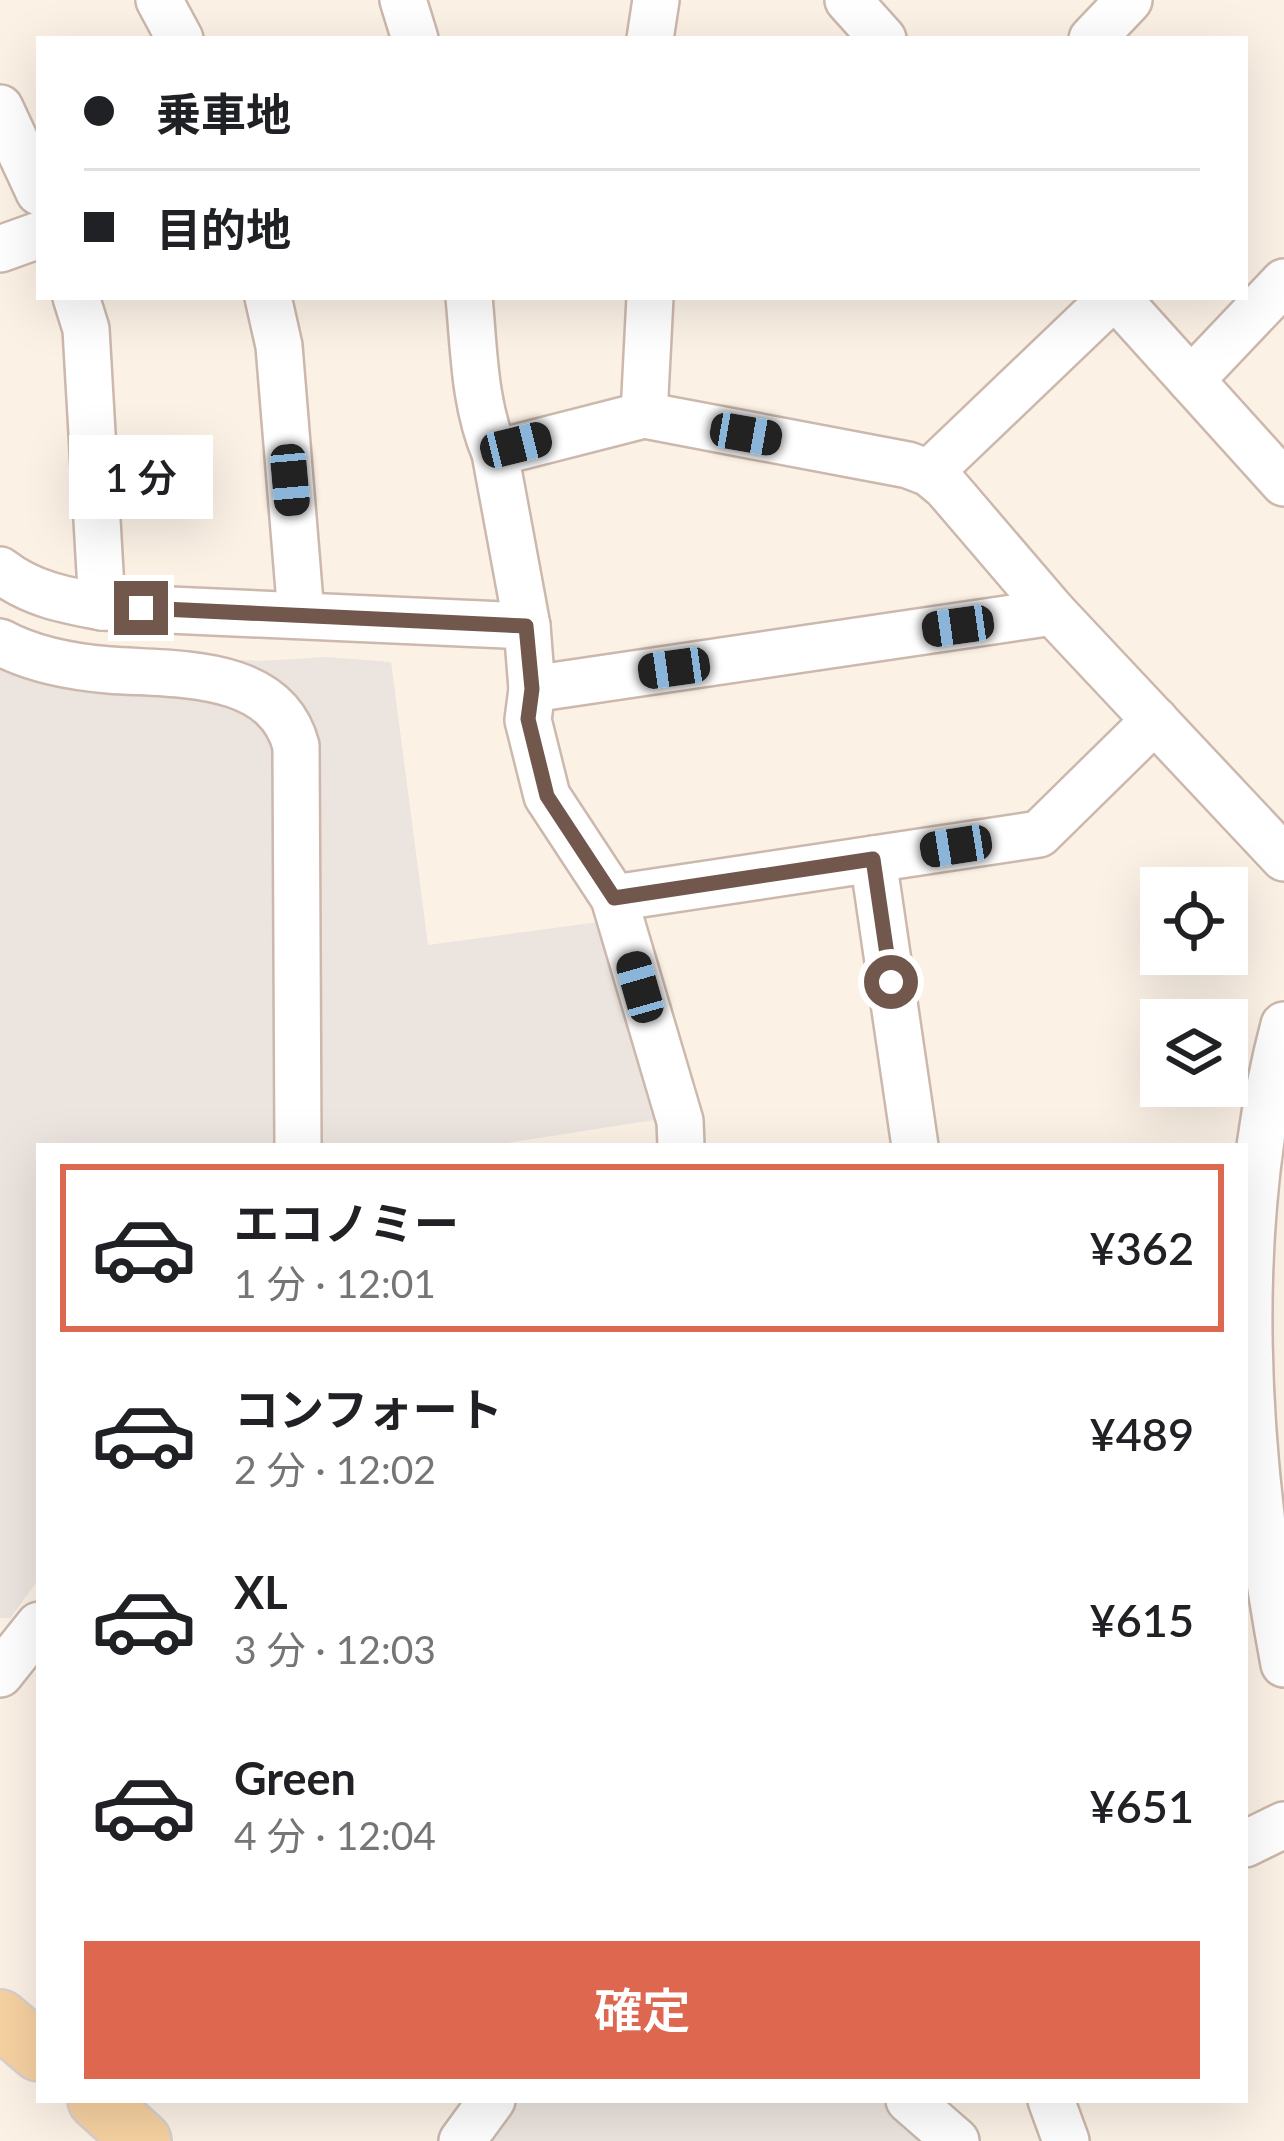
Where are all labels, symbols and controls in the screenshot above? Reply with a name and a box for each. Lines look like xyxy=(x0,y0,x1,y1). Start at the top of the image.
text: 乗車地 xyxy=(156,87,291,141)
text: 目的地 xyxy=(156,202,291,256)
car xyxy=(707,410,785,458)
car xyxy=(477,419,555,471)
callout: 1 分 xyxy=(69,434,213,518)
car xyxy=(269,443,311,517)
text: 1 分 xyxy=(105,454,177,500)
route end xyxy=(114,581,168,635)
car xyxy=(920,603,996,649)
car xyxy=(636,645,712,691)
car xyxy=(918,823,994,869)
map controls xyxy=(1140,867,1248,1107)
button: locate xyxy=(1140,867,1248,975)
car xyxy=(613,947,667,1027)
route start xyxy=(864,955,918,1009)
button: layers xyxy=(1140,999,1248,1107)
icon: car xyxy=(90,1194,198,1302)
text: エコノミー xyxy=(234,1196,459,1250)
text: ¥362 xyxy=(1090,1221,1194,1275)
text: 1 分 · 12:01 xyxy=(234,1260,436,1306)
icon: car xyxy=(90,1380,198,1488)
text: コンフォート xyxy=(234,1382,503,1436)
text: ¥489 xyxy=(1090,1407,1194,1461)
text: 2 分 · 12:02 xyxy=(234,1446,436,1492)
text: XL xyxy=(234,1565,288,1619)
icon: car xyxy=(90,1566,198,1674)
text: ¥615 xyxy=(1090,1593,1194,1647)
text: 3 分 · 12:03 xyxy=(234,1626,436,1672)
text: Green xyxy=(234,1751,356,1805)
icon: car xyxy=(90,1752,198,1860)
text: ¥651 xyxy=(1090,1779,1194,1833)
text: 4 分 · 12:04 xyxy=(234,1812,436,1858)
button: 確定 xyxy=(84,1941,1200,2079)

